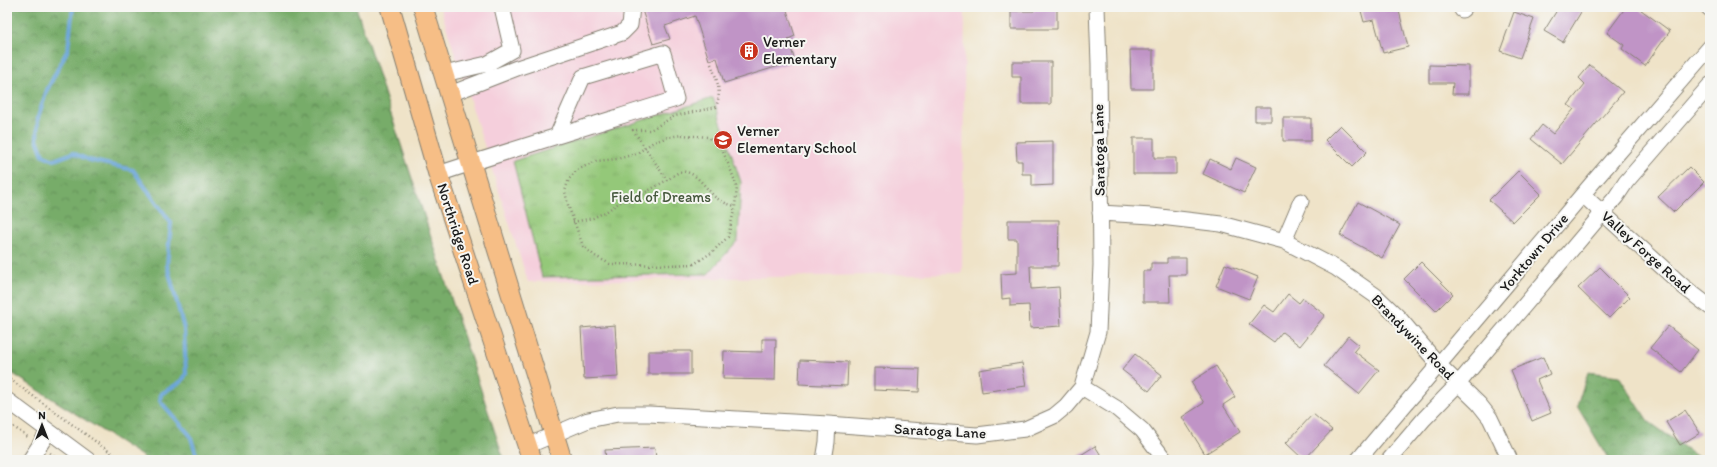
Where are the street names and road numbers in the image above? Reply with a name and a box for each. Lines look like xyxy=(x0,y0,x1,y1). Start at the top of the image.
street label: Saratoga Lane xyxy=(1089,104,1109,196)
street label: Northridge Road xyxy=(433,181,483,288)
street label: Valley Forge Road xyxy=(1597,207,1695,297)
street label: Yorktown Drive xyxy=(1496,210,1572,296)
street label: Brandywine Road xyxy=(1368,290,1459,384)
street label: Saratoga Lane xyxy=(893,420,987,442)

